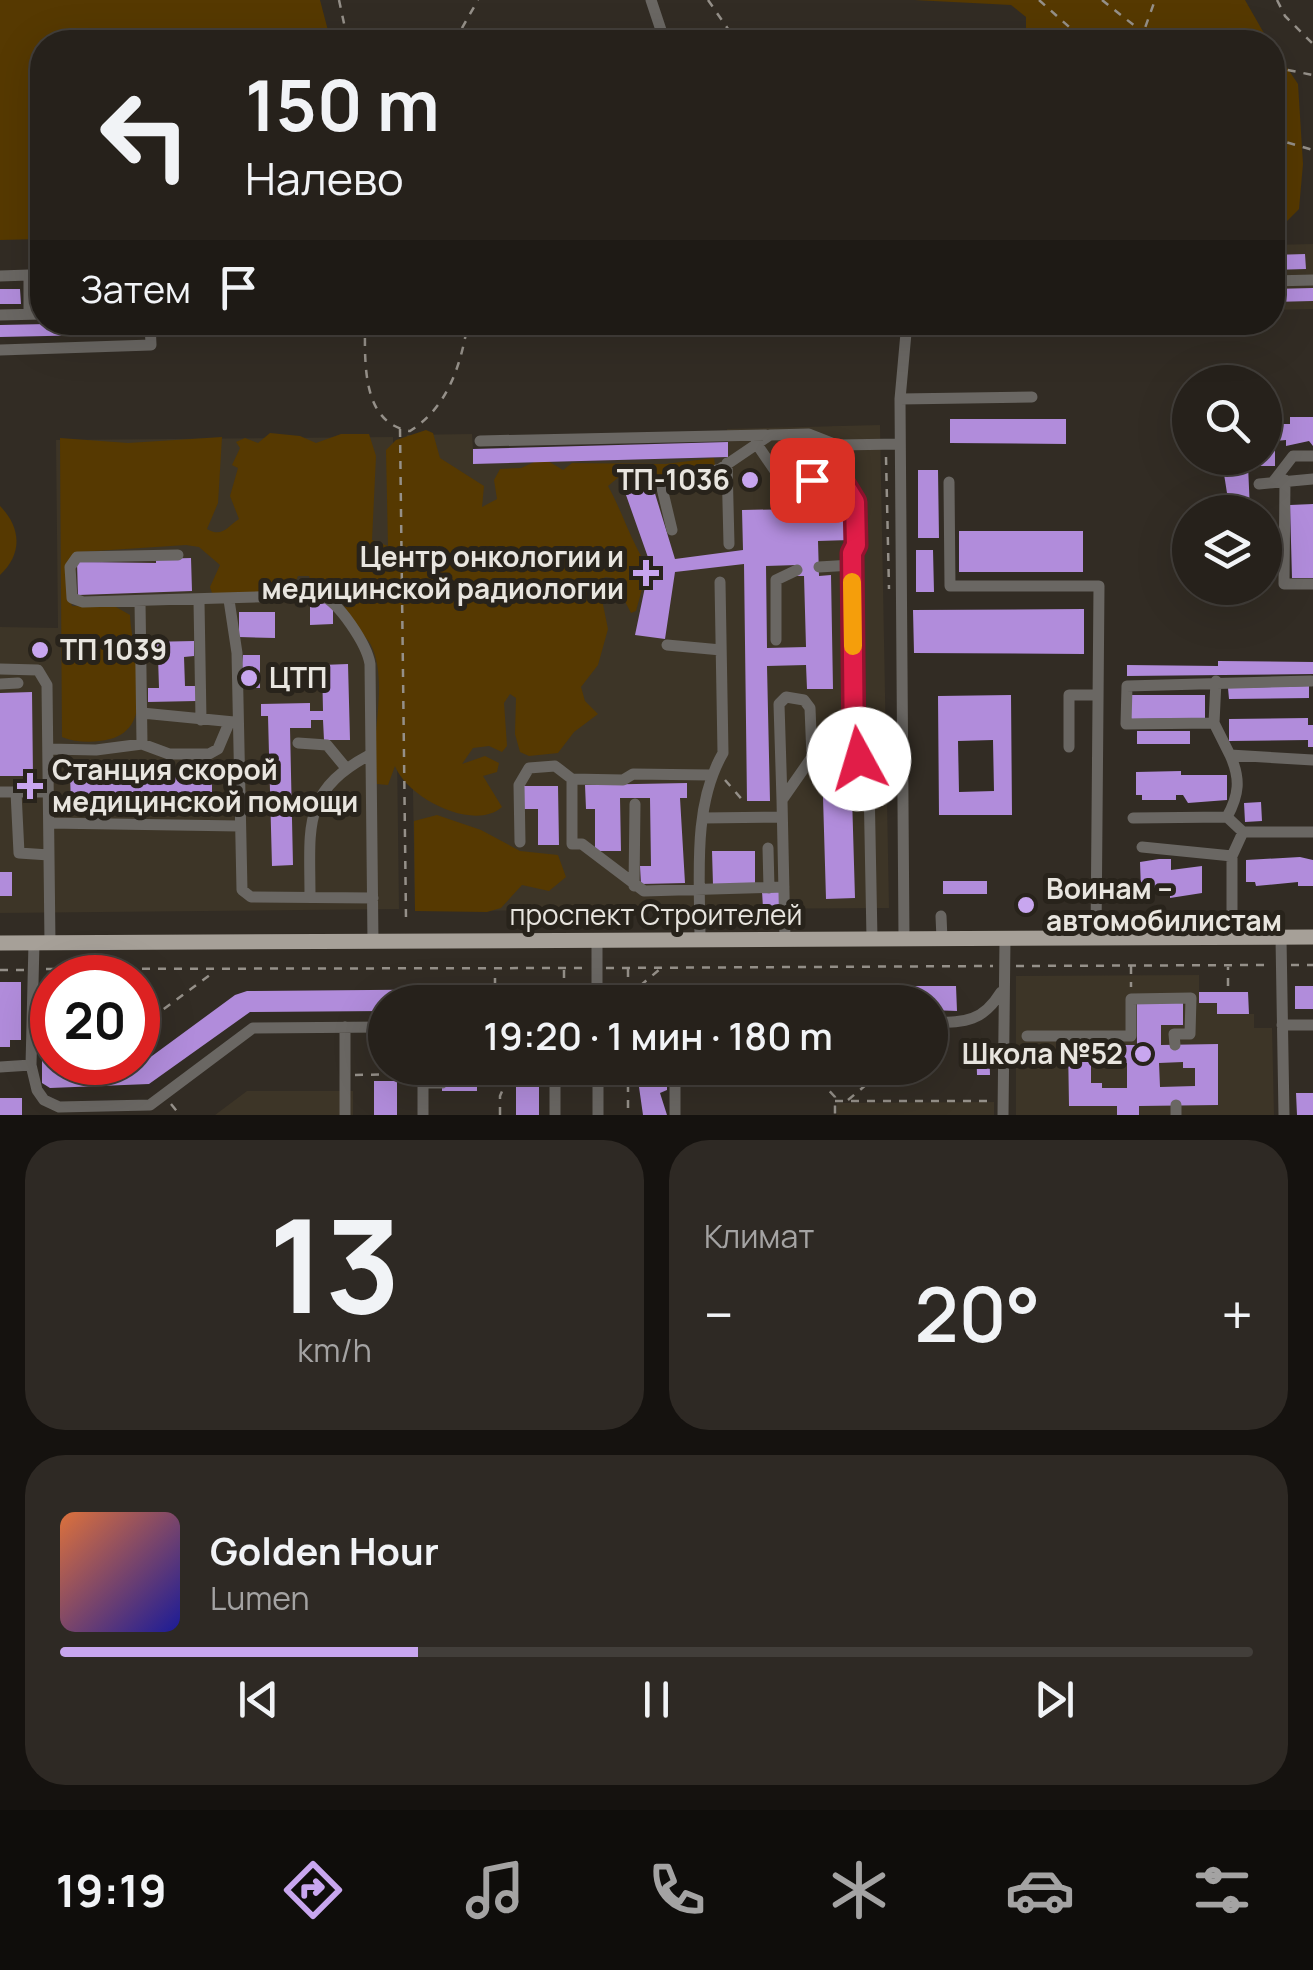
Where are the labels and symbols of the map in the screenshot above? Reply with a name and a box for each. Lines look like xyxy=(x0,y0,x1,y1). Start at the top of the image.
pin xyxy=(770,438,855,523)
place label: ТП-1036 xyxy=(617,460,730,498)
marker: ТП-1036 xyxy=(739,469,761,491)
place label: Центр онкологии и медицинской радиологии xyxy=(261,537,624,607)
marker: Центр онкологии и медицинской радиологии xyxy=(633,560,659,586)
place label: ТП 1039 xyxy=(60,630,167,668)
marker: ТП 1039 xyxy=(29,639,51,661)
place label: ЦТП xyxy=(269,658,327,696)
marker: ЦТП xyxy=(238,667,260,689)
position arrow xyxy=(807,707,911,811)
place label: Станция скорой медицинской помощи xyxy=(52,750,358,820)
marker: Станция скорой медицинской помощи xyxy=(17,773,43,799)
place label: Воинам – автомобилистам xyxy=(1046,869,1282,939)
marker: Воинам – автомобилистам xyxy=(1015,894,1037,916)
street label: проспект Строителей xyxy=(510,895,802,933)
speed limit sign: 20 xyxy=(30,955,160,1085)
place label: Школа №52 xyxy=(962,1034,1123,1072)
marker: Школа №52 xyxy=(1132,1043,1154,1065)

